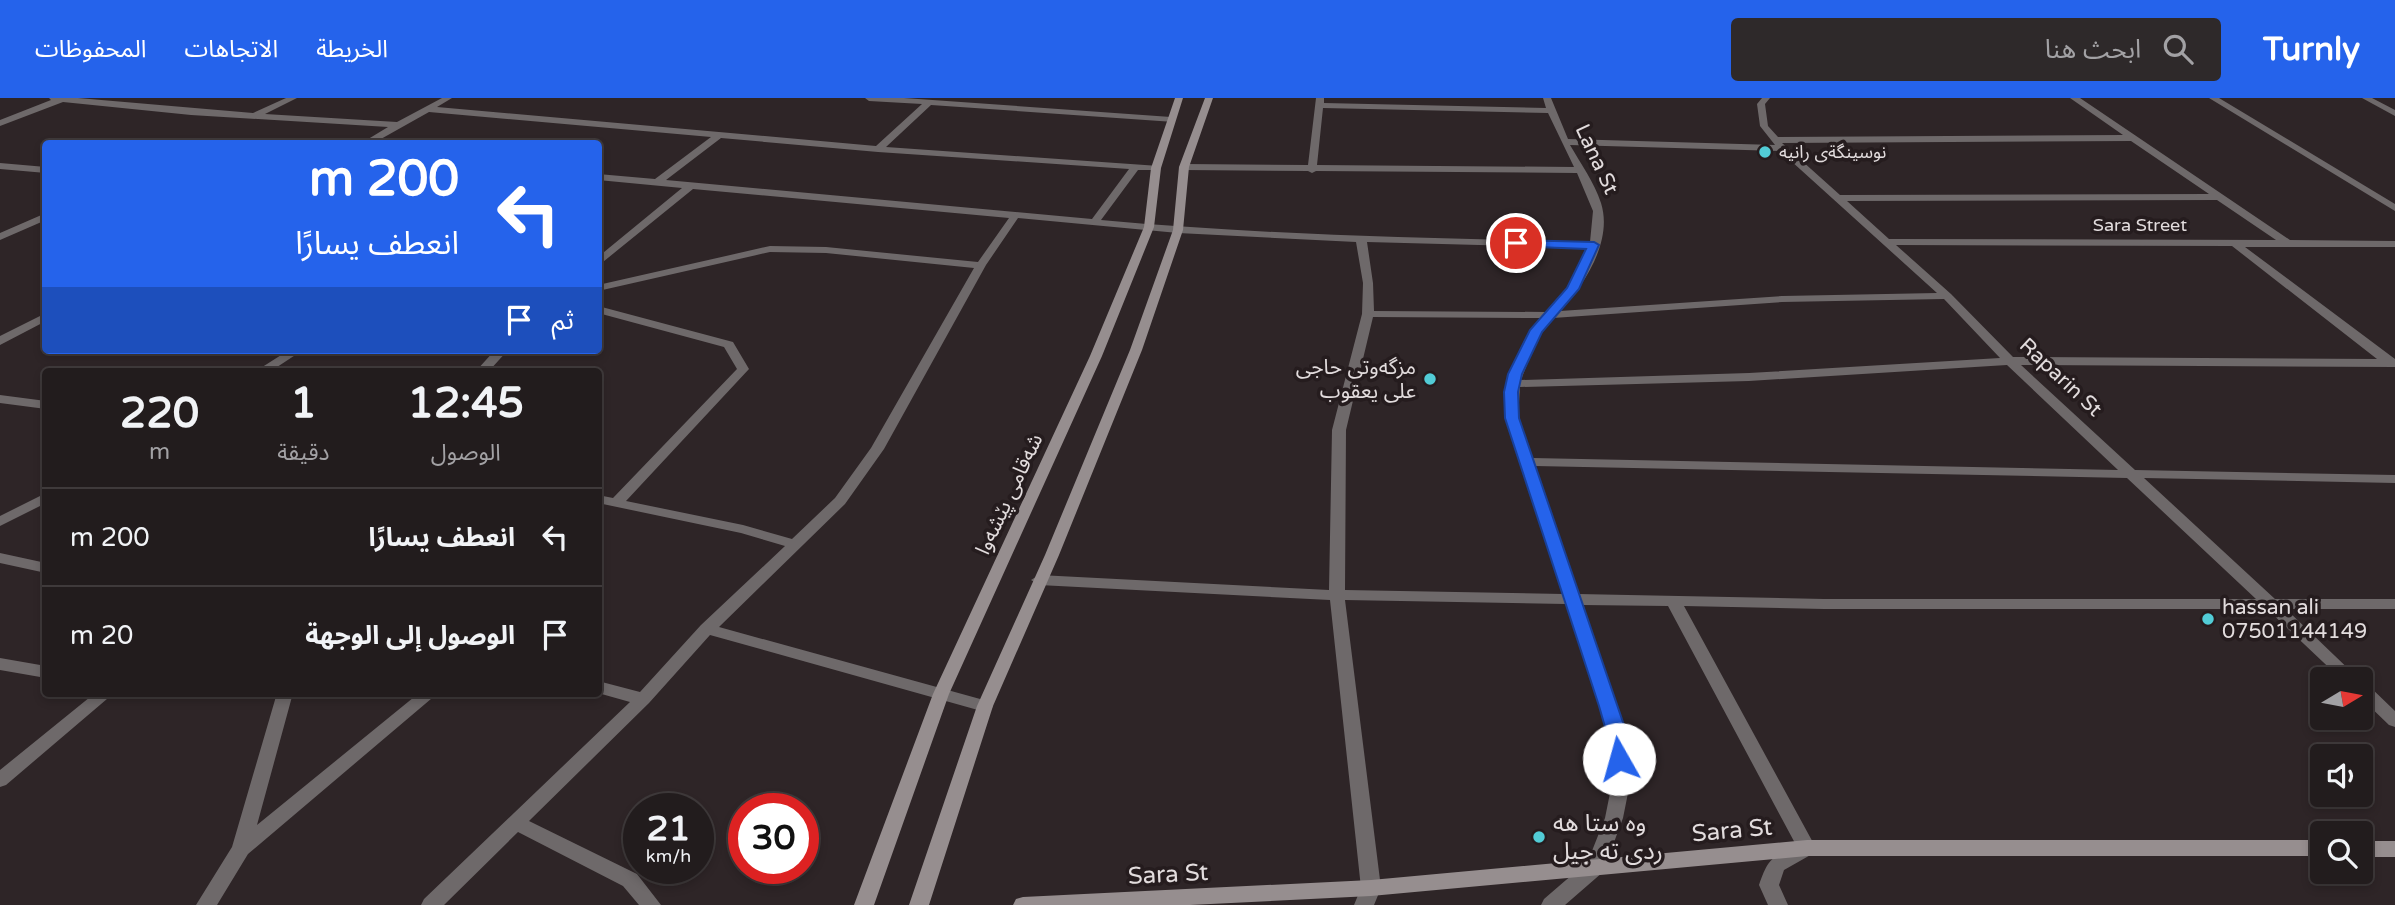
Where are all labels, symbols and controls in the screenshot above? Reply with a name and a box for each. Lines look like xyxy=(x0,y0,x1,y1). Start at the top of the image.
search box xyxy=(1731,18,2221,81)
icon: search xyxy=(2159,30,2197,68)
text: Turnly xyxy=(2263,30,2360,69)
text: ابحث هنا xyxy=(2045,34,2141,65)
text: المحفوظات xyxy=(35,35,146,64)
text: الاتجاهات xyxy=(184,35,278,64)
text: الخريطة xyxy=(316,35,388,64)
street label: Lana St xyxy=(1569,120,1624,198)
place label: نوسينگةى رانيه xyxy=(1779,141,1886,163)
marker: نوسينگةى رانيه xyxy=(1757,144,1773,160)
text: 200 m xyxy=(309,150,459,209)
icon: left xyxy=(483,168,574,259)
pin xyxy=(1486,213,1546,273)
street label: Sara Street xyxy=(2093,214,2187,236)
icon: arrive xyxy=(1497,224,1535,262)
text: انعطف يسارًا xyxy=(295,225,459,263)
icon: arrive xyxy=(500,301,538,339)
text: ثم xyxy=(552,305,574,336)
street label: Raparin St xyxy=(2014,333,2107,422)
place label: مزگەوتی حاجی علی یعقوب xyxy=(1296,355,1416,404)
marker: مزگەوتی حاجی علی یعقوب xyxy=(1422,371,1438,387)
text: 1 xyxy=(290,378,317,429)
text: 12:45 xyxy=(408,378,524,429)
text: 220 xyxy=(120,388,199,439)
street label: شەقامی پێشەوا xyxy=(971,430,1049,559)
text: m xyxy=(149,438,170,466)
text: دقيقة xyxy=(277,439,330,467)
text: الوصول xyxy=(431,439,501,467)
icon: left xyxy=(536,518,574,556)
text: 200 m xyxy=(70,522,150,553)
text: انعطف يسارًا xyxy=(369,522,515,553)
place label: hassan ali 07501144149 xyxy=(2222,595,2367,644)
marker: hassan ali 07501144149 xyxy=(2200,611,2216,627)
icon: arrive xyxy=(536,616,574,654)
text: 20 m xyxy=(70,620,133,651)
text: الوصول إلى الوجهة xyxy=(305,620,515,651)
north arrow xyxy=(2310,667,2373,730)
map controls xyxy=(2310,667,2373,884)
position arrow xyxy=(1582,722,1656,796)
button: sound xyxy=(2310,744,2373,807)
speed limit sign: 30 xyxy=(728,793,819,884)
text: 21 xyxy=(647,808,690,850)
place label: وه ستا هه ردى ته جيل xyxy=(1553,809,1663,866)
street label: Sara St xyxy=(1691,813,1773,848)
button: search xyxy=(2310,821,2373,884)
marker: وه ستا هه ردى ته جيل xyxy=(1531,829,1547,845)
text: km/h xyxy=(646,845,691,867)
street label: Sara St xyxy=(1127,858,1209,891)

